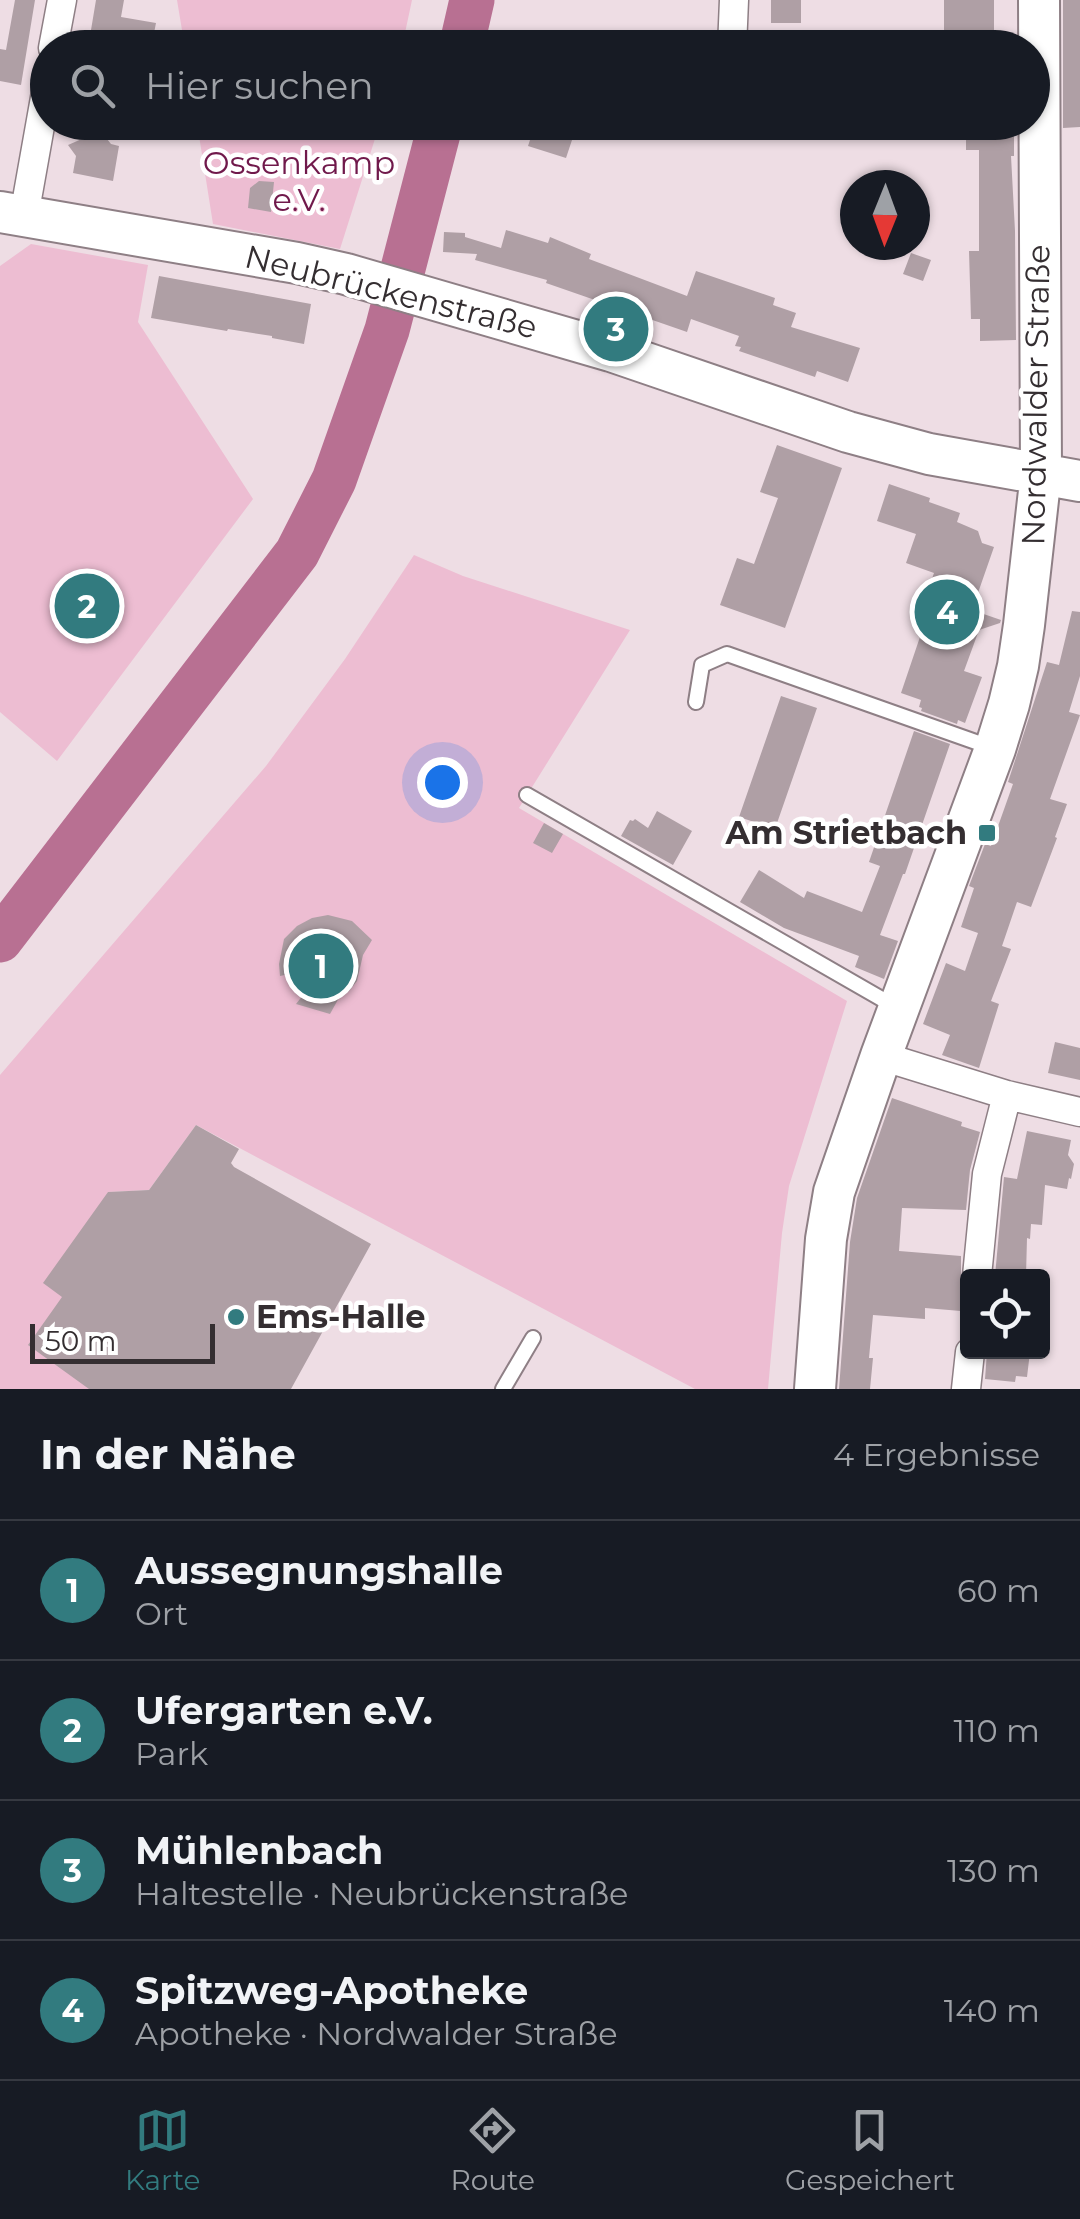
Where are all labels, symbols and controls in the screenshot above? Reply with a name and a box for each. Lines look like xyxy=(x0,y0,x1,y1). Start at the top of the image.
search box xyxy=(30,30,1050,140)
icon: search xyxy=(65,58,120,113)
text: Hier suchen xyxy=(145,62,374,109)
park label: Ossenkamp e.V. xyxy=(203,143,395,219)
north arrow xyxy=(840,170,930,260)
street label: Neubrückenstraße xyxy=(241,236,541,347)
street label: Nordwalder Straße xyxy=(1013,244,1058,546)
pin: 3 xyxy=(584,292,648,366)
pin: 2 xyxy=(54,568,120,644)
pin: 4 xyxy=(914,574,980,650)
your location xyxy=(417,757,468,808)
place label: Am Strietbach xyxy=(725,813,967,852)
marker: Am Strietbach xyxy=(976,822,998,844)
pin: 1 xyxy=(288,928,354,1004)
map controls xyxy=(960,1269,1050,1359)
button: locate xyxy=(960,1269,1050,1359)
place label: Ems-Halle xyxy=(256,1297,425,1336)
marker: Ems-Halle xyxy=(225,1306,247,1328)
scale bar xyxy=(30,1319,215,1364)
text: 50 m xyxy=(45,1324,116,1358)
text: In der Nähe xyxy=(40,1428,296,1480)
text: 4 Ergebnisse xyxy=(833,1435,1040,1474)
text: Aussegnungshalle xyxy=(135,1547,503,1594)
text: 1 xyxy=(66,1571,79,1610)
text: 60 m xyxy=(957,1571,1040,1610)
text: Ort xyxy=(135,1594,188,1633)
text: Ufergarten e.V. xyxy=(135,1687,433,1734)
text: 2 xyxy=(63,1711,82,1750)
text: 110 m xyxy=(953,1711,1040,1750)
text: Park xyxy=(135,1734,208,1773)
text: Mühlenbach xyxy=(135,1827,383,1874)
text: 3 xyxy=(63,1851,82,1890)
text: 130 m xyxy=(947,1851,1040,1890)
text: Haltestelle · Neubrückenstraße xyxy=(135,1874,628,1913)
text: Spitzweg-Apotheke xyxy=(135,1967,528,2014)
text: 4 xyxy=(61,1991,84,2030)
text: 140 m xyxy=(944,1991,1040,2030)
text: Apotheke · Nordwalder Straße xyxy=(135,2014,618,2053)
tab: Karte xyxy=(125,2103,200,2197)
tab: Route xyxy=(451,2103,535,2197)
tab: Gespeichert xyxy=(785,2103,955,2197)

